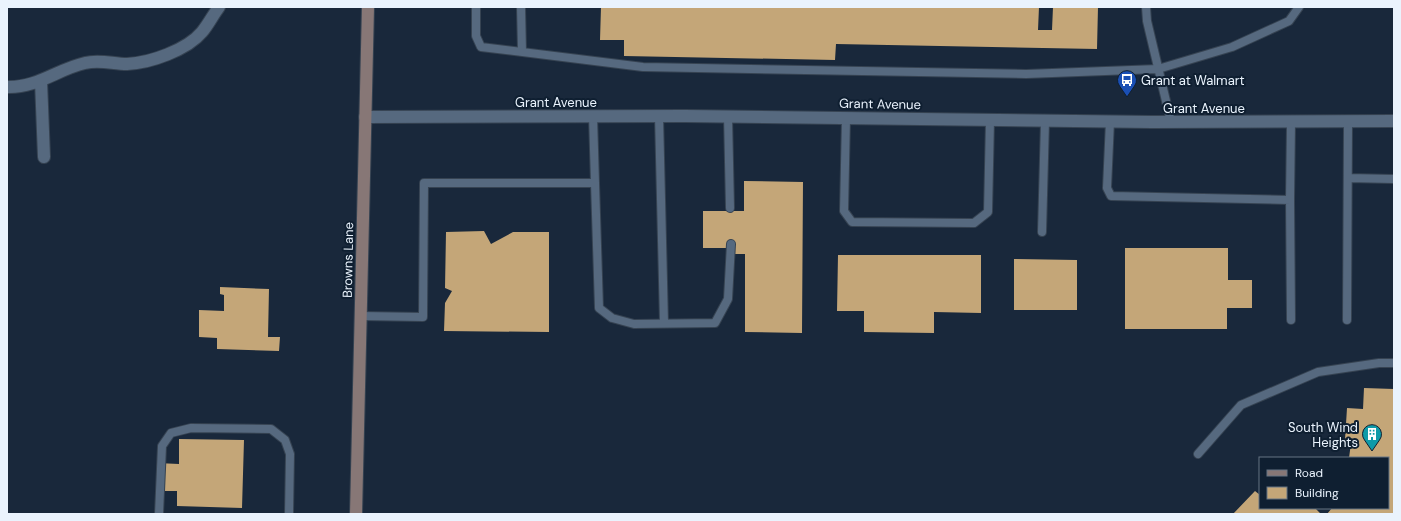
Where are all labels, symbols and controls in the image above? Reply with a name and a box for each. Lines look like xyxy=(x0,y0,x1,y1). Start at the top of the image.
bus stop icon: Grant at Walmart xyxy=(1116,69,1138,97)
place label: Grant at Walmart xyxy=(1141,72,1245,89)
street label: Grant Avenue xyxy=(515,94,597,111)
street label: Grant Avenue xyxy=(839,95,921,113)
street label: Grant Avenue xyxy=(1163,100,1245,117)
street label: Browns Lane xyxy=(339,222,357,298)
place label: South Wind Heights xyxy=(1288,419,1358,451)
building icon: South Wind Heights xyxy=(1361,423,1383,451)
legend xyxy=(1259,457,1389,509)
text: Road xyxy=(1295,465,1323,481)
text: Building xyxy=(1295,485,1339,501)

